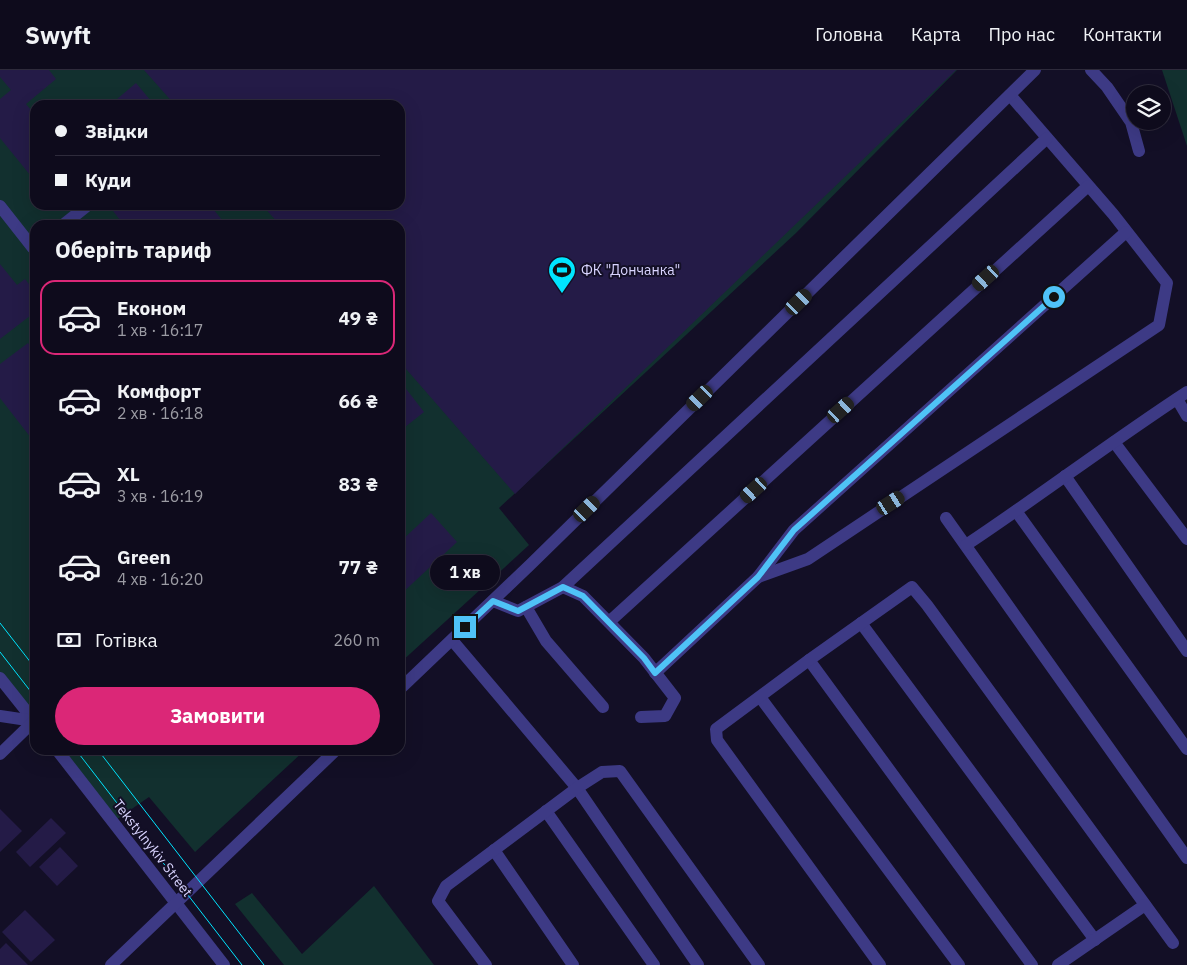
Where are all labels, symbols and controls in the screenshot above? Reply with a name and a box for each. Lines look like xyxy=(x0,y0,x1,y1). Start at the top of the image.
text: Swyft xyxy=(25,19,91,51)
text: Головна xyxy=(815,23,883,46)
text: Карта xyxy=(911,23,961,46)
text: Про нас xyxy=(989,23,1055,46)
text: Контакти xyxy=(1083,23,1162,46)
map controls xyxy=(1126,85,1171,130)
button: layers xyxy=(1126,85,1171,130)
text: Звідки xyxy=(85,119,148,143)
text: Куди xyxy=(85,168,131,192)
text: Оберіть тариф xyxy=(55,235,211,264)
sports icon: ФК "Дончанка" xyxy=(547,255,577,294)
place label: ФК "Дончанка" xyxy=(581,261,680,279)
car xyxy=(969,262,1002,294)
car xyxy=(782,286,815,318)
route start xyxy=(1043,286,1065,308)
icon: car xyxy=(57,295,102,340)
text: Економ xyxy=(117,296,186,320)
text: 49 ₴ xyxy=(338,306,378,330)
text: 1 хв · 16:17 xyxy=(117,320,203,340)
icon: car xyxy=(57,378,102,423)
text: Комфорт xyxy=(117,379,201,403)
car xyxy=(683,382,716,414)
text: 66 ₴ xyxy=(338,389,378,413)
car xyxy=(824,394,857,426)
text: 2 хв · 16:18 xyxy=(117,403,203,423)
icon: car xyxy=(57,461,102,506)
text: XL xyxy=(117,462,140,486)
text: 83 ₴ xyxy=(338,472,378,496)
car xyxy=(737,474,770,506)
text: 3 хв · 16:19 xyxy=(117,486,203,506)
car xyxy=(874,489,907,517)
car xyxy=(570,493,603,525)
icon: car xyxy=(57,544,102,589)
text: Green xyxy=(117,545,171,569)
callout: 1 хв xyxy=(430,554,500,590)
text: 77 ₴ xyxy=(338,555,378,579)
text: 1 хв xyxy=(449,562,481,582)
text: 4 хв · 16:20 xyxy=(117,569,203,589)
route end xyxy=(454,616,476,638)
icon: cash xyxy=(55,626,83,654)
text: Готівка xyxy=(95,628,158,652)
text: 260 m xyxy=(333,630,380,650)
button: Замовити xyxy=(55,687,380,745)
street label: Tekstylnykiv Street xyxy=(109,796,197,900)

